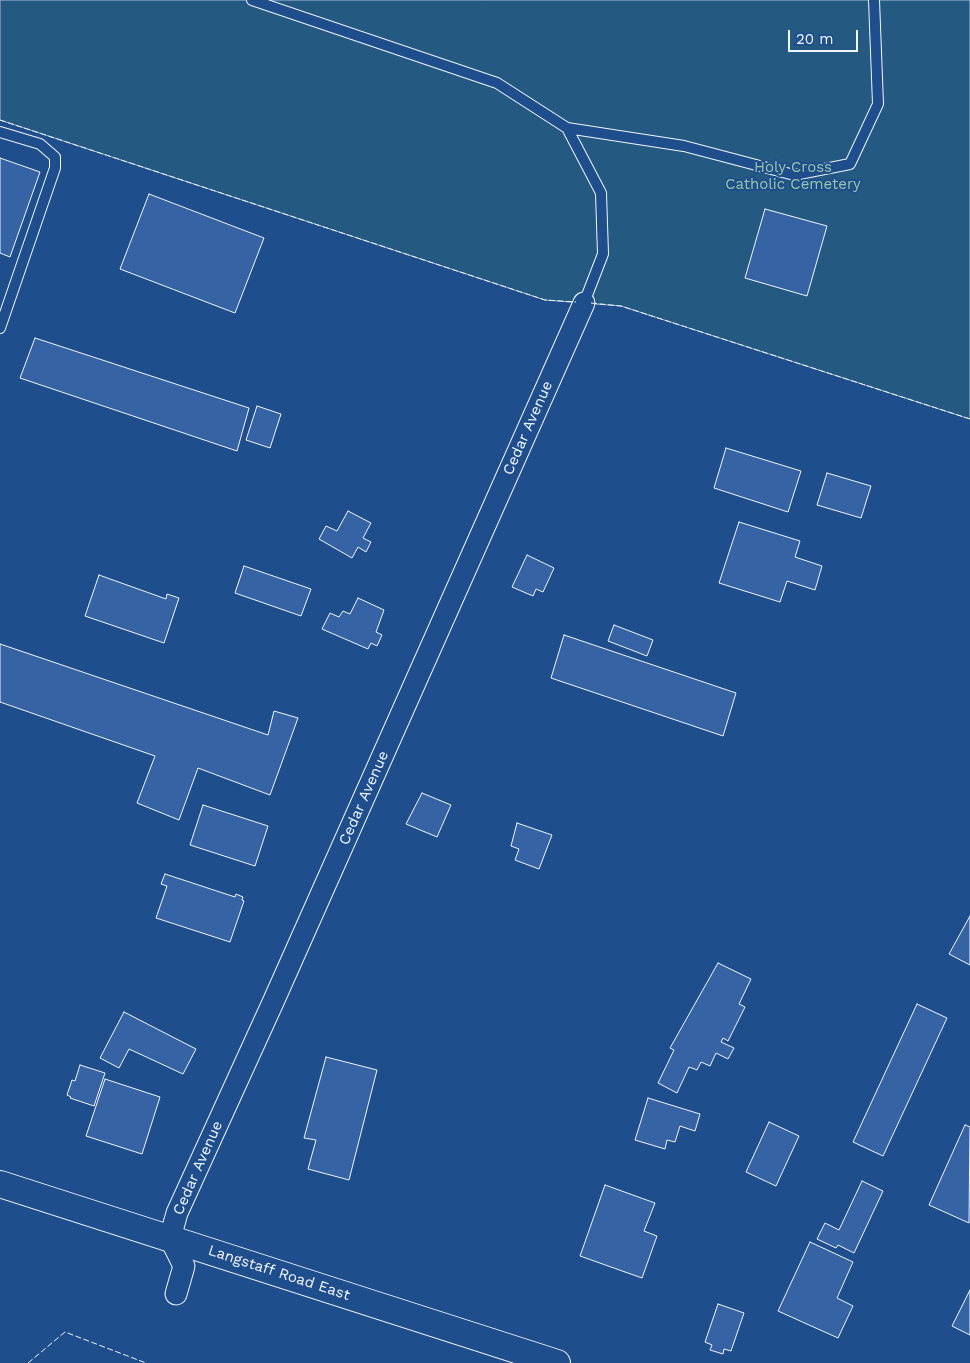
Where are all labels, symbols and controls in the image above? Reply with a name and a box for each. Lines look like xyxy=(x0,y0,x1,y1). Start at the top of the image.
scale bar xyxy=(790,20,860,52)
text: 20 m xyxy=(796,30,834,48)
park label: Holy Cross Catholic Cemetery xyxy=(725,159,861,194)
street label: Cedar Avenue xyxy=(499,378,557,478)
street label: Cedar Avenue xyxy=(335,748,393,848)
street label: Cedar Avenue xyxy=(169,1118,227,1218)
street label: Langstaff Road East xyxy=(206,1242,352,1304)

